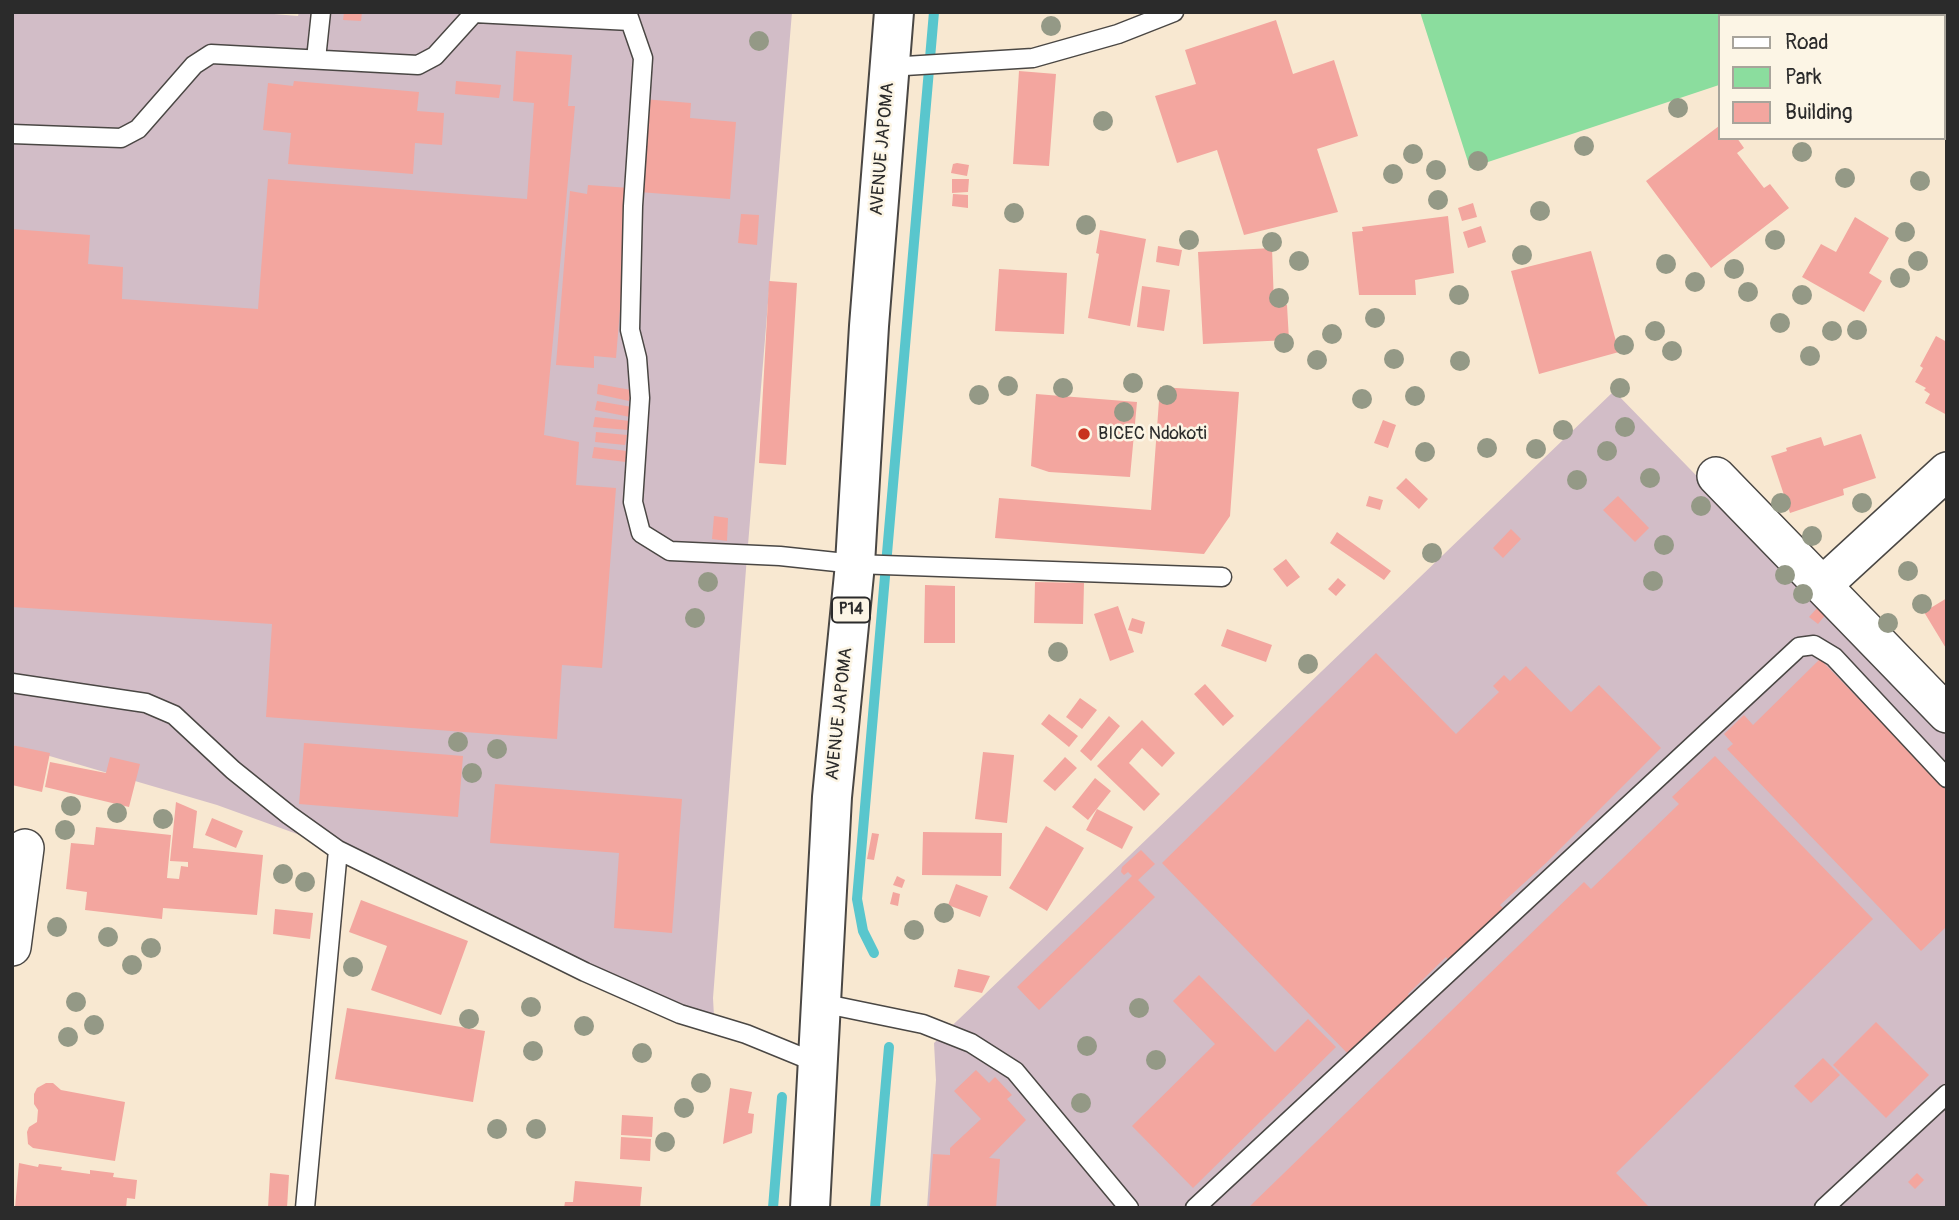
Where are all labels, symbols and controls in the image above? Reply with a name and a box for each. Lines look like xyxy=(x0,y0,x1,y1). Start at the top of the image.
legend xyxy=(1717,14,1945,140)
text: Road xyxy=(1785,29,1829,56)
text: Park xyxy=(1785,64,1822,91)
street label: AVENUE JAPOMA xyxy=(866,82,900,216)
text: Building xyxy=(1785,99,1852,126)
place label: BICEC Ndokoti xyxy=(1098,423,1207,445)
marker: BICEC Ndokoti xyxy=(1076,426,1092,442)
road number: P14 xyxy=(832,597,870,622)
street label: AVENUE JAPOMA xyxy=(822,646,858,782)

